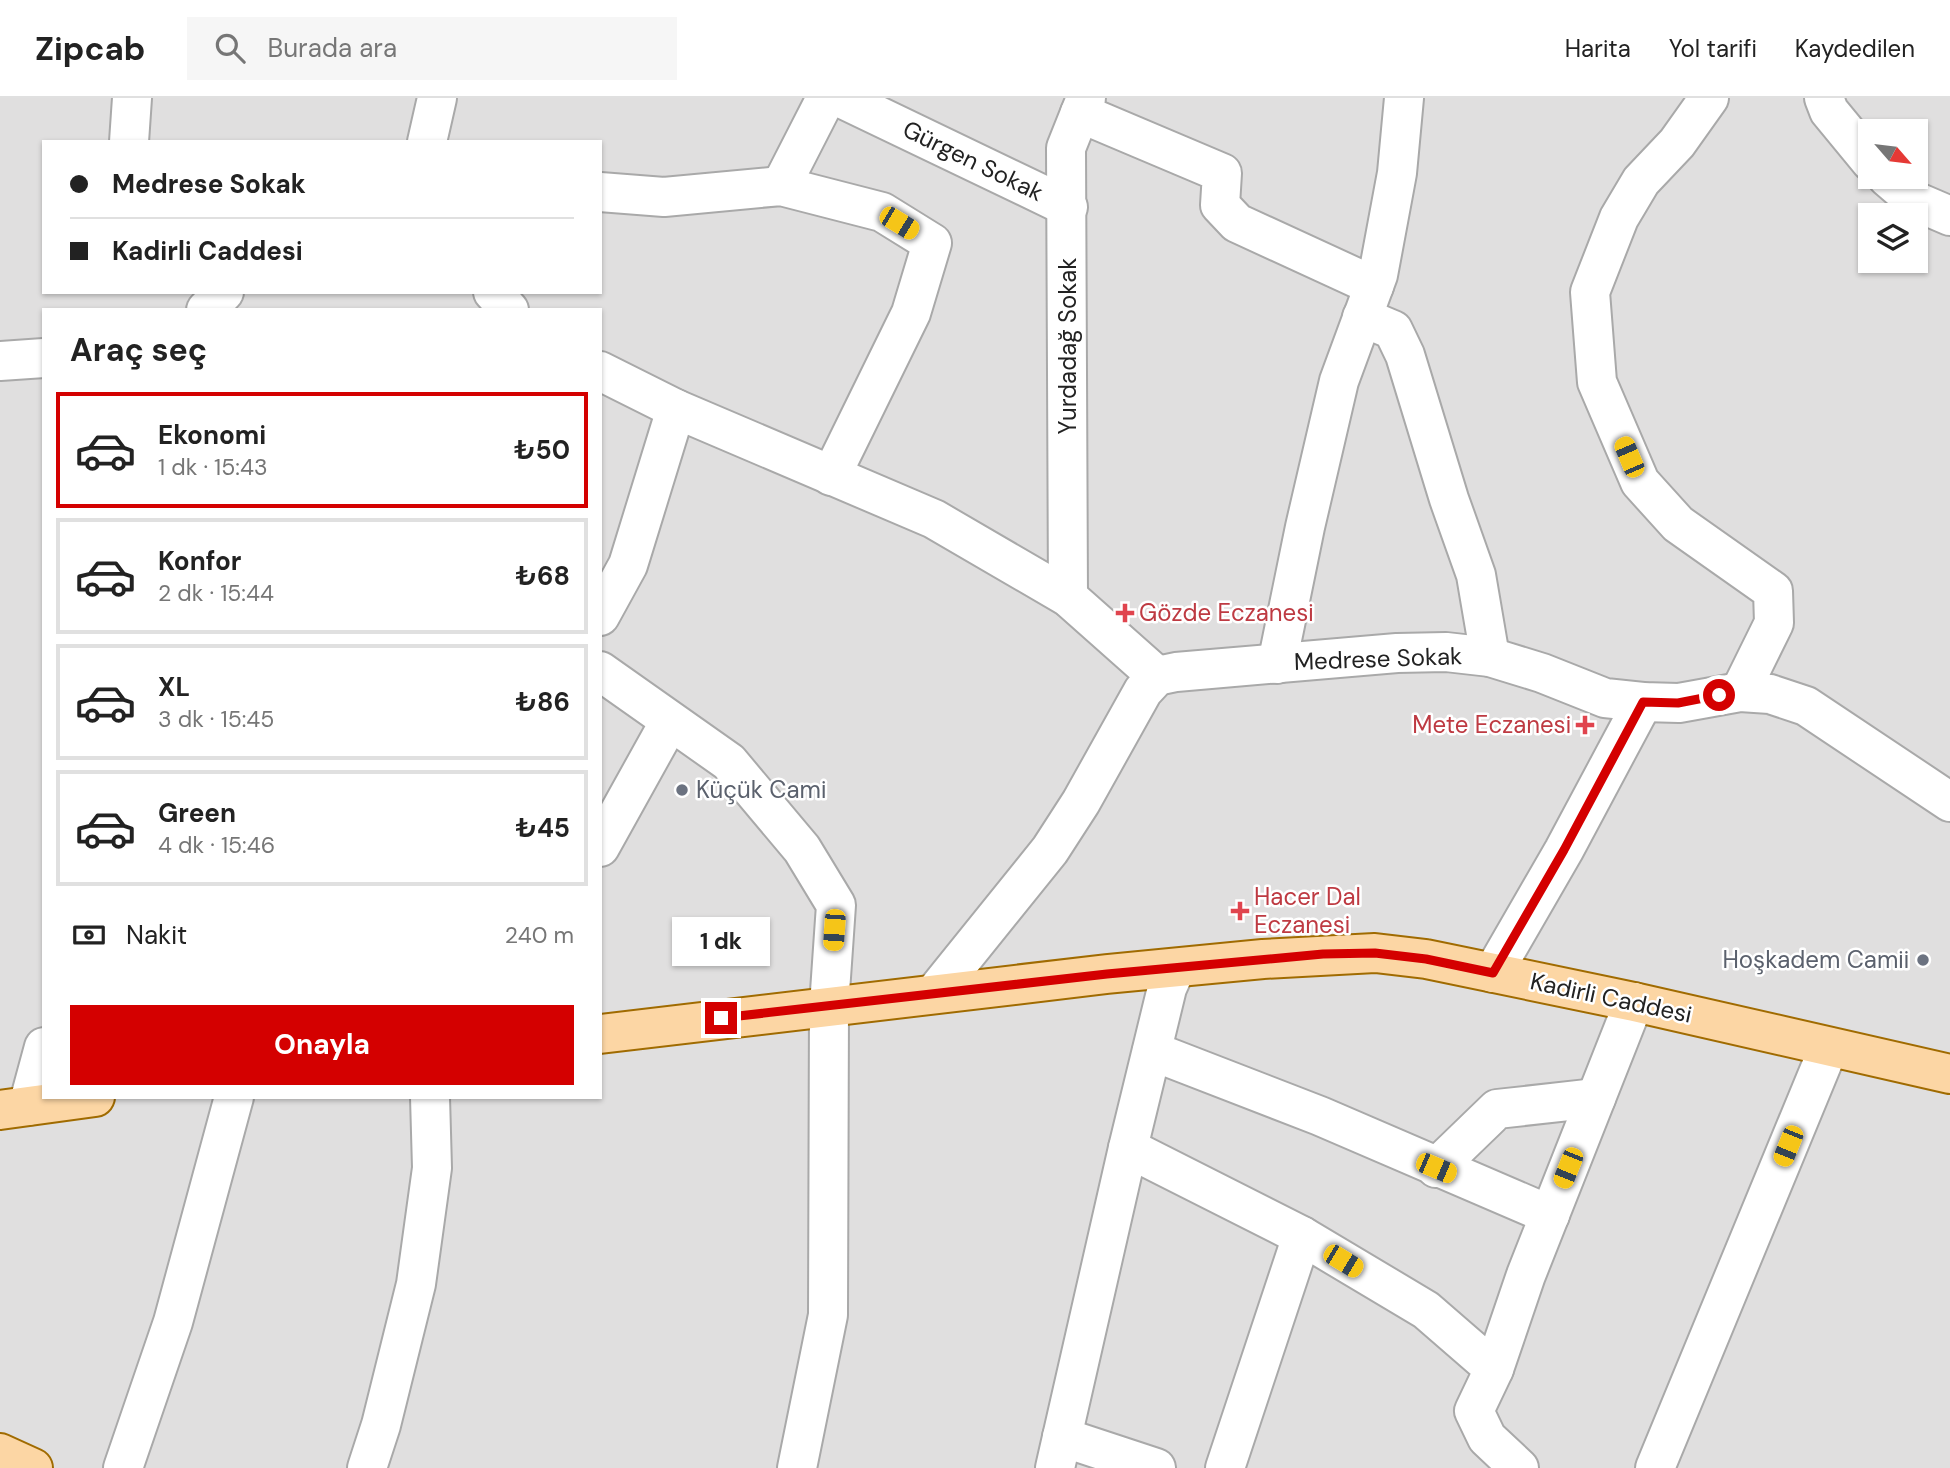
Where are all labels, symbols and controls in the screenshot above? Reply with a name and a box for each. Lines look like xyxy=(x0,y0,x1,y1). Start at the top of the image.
search box xyxy=(187,17,677,80)
text: Zipcab xyxy=(35,27,145,70)
icon: search xyxy=(211,29,249,67)
text: Burada ara xyxy=(267,31,397,65)
text: Harita xyxy=(1565,33,1631,64)
text: Yol tarifi xyxy=(1669,33,1757,64)
text: Kaydedilen xyxy=(1795,33,1915,64)
street label: Gürgen Sokak xyxy=(898,113,1049,208)
north arrow xyxy=(1858,119,1928,189)
map controls xyxy=(1858,119,1928,273)
text: Medrese Sokak xyxy=(112,167,306,201)
car xyxy=(876,203,923,243)
button: layers xyxy=(1858,203,1928,273)
text: Kadirli Caddesi xyxy=(112,234,303,268)
street label: Yurdadağ Sokak xyxy=(1052,258,1083,434)
text: Araç seç xyxy=(70,329,207,371)
text: Ekonomi xyxy=(158,418,266,452)
icon: car xyxy=(74,419,137,482)
text: ₺50 xyxy=(514,433,570,467)
car xyxy=(1612,434,1647,480)
text: 1 dk · 15:43 xyxy=(158,452,268,482)
text: Konfor xyxy=(158,544,241,578)
icon: car xyxy=(74,545,137,608)
text: ₺68 xyxy=(516,559,570,593)
text: 2 dk · 15:44 xyxy=(158,578,274,608)
place label: Gözde Eczanesi xyxy=(1139,597,1314,628)
marker: Gözde Eczanesi xyxy=(1117,605,1133,621)
street label: Medrese Sokak xyxy=(1293,640,1463,677)
text: XL xyxy=(158,670,190,704)
icon: car xyxy=(74,671,137,734)
route start xyxy=(1703,679,1735,711)
text: ₺86 xyxy=(516,685,570,719)
text: 3 dk · 15:45 xyxy=(158,704,274,734)
place label: Mete Eczanesi xyxy=(1412,709,1571,740)
marker: Mete Eczanesi xyxy=(1577,717,1593,733)
place label: Küçük Cami xyxy=(696,774,826,805)
marker: Küçük Cami xyxy=(674,782,690,798)
text: Green xyxy=(158,796,236,830)
icon: car xyxy=(74,797,137,860)
text: ₺45 xyxy=(515,811,570,845)
text: 4 dk · 15:46 xyxy=(158,830,275,860)
place label: Hacer Dal Eczanesi xyxy=(1254,881,1361,940)
marker: Hacer Dal Eczanesi xyxy=(1232,903,1248,919)
car xyxy=(823,908,846,952)
icon: cash xyxy=(70,916,108,954)
callout: 1 dk xyxy=(672,916,770,965)
text: Nakit xyxy=(126,918,187,952)
text: 240 m xyxy=(505,920,574,950)
text: 1 dk xyxy=(700,926,742,956)
place label: Hoşkadem Camii xyxy=(1723,944,1909,975)
marker: Hoşkadem Camii xyxy=(1915,952,1931,968)
street label: Kadirli Caddesi xyxy=(1528,965,1695,1030)
route end xyxy=(705,1002,737,1034)
button: Onayla xyxy=(70,1005,574,1085)
car xyxy=(1771,1123,1806,1169)
car xyxy=(1551,1145,1586,1191)
car xyxy=(1413,1150,1460,1186)
car xyxy=(1320,1241,1367,1281)

